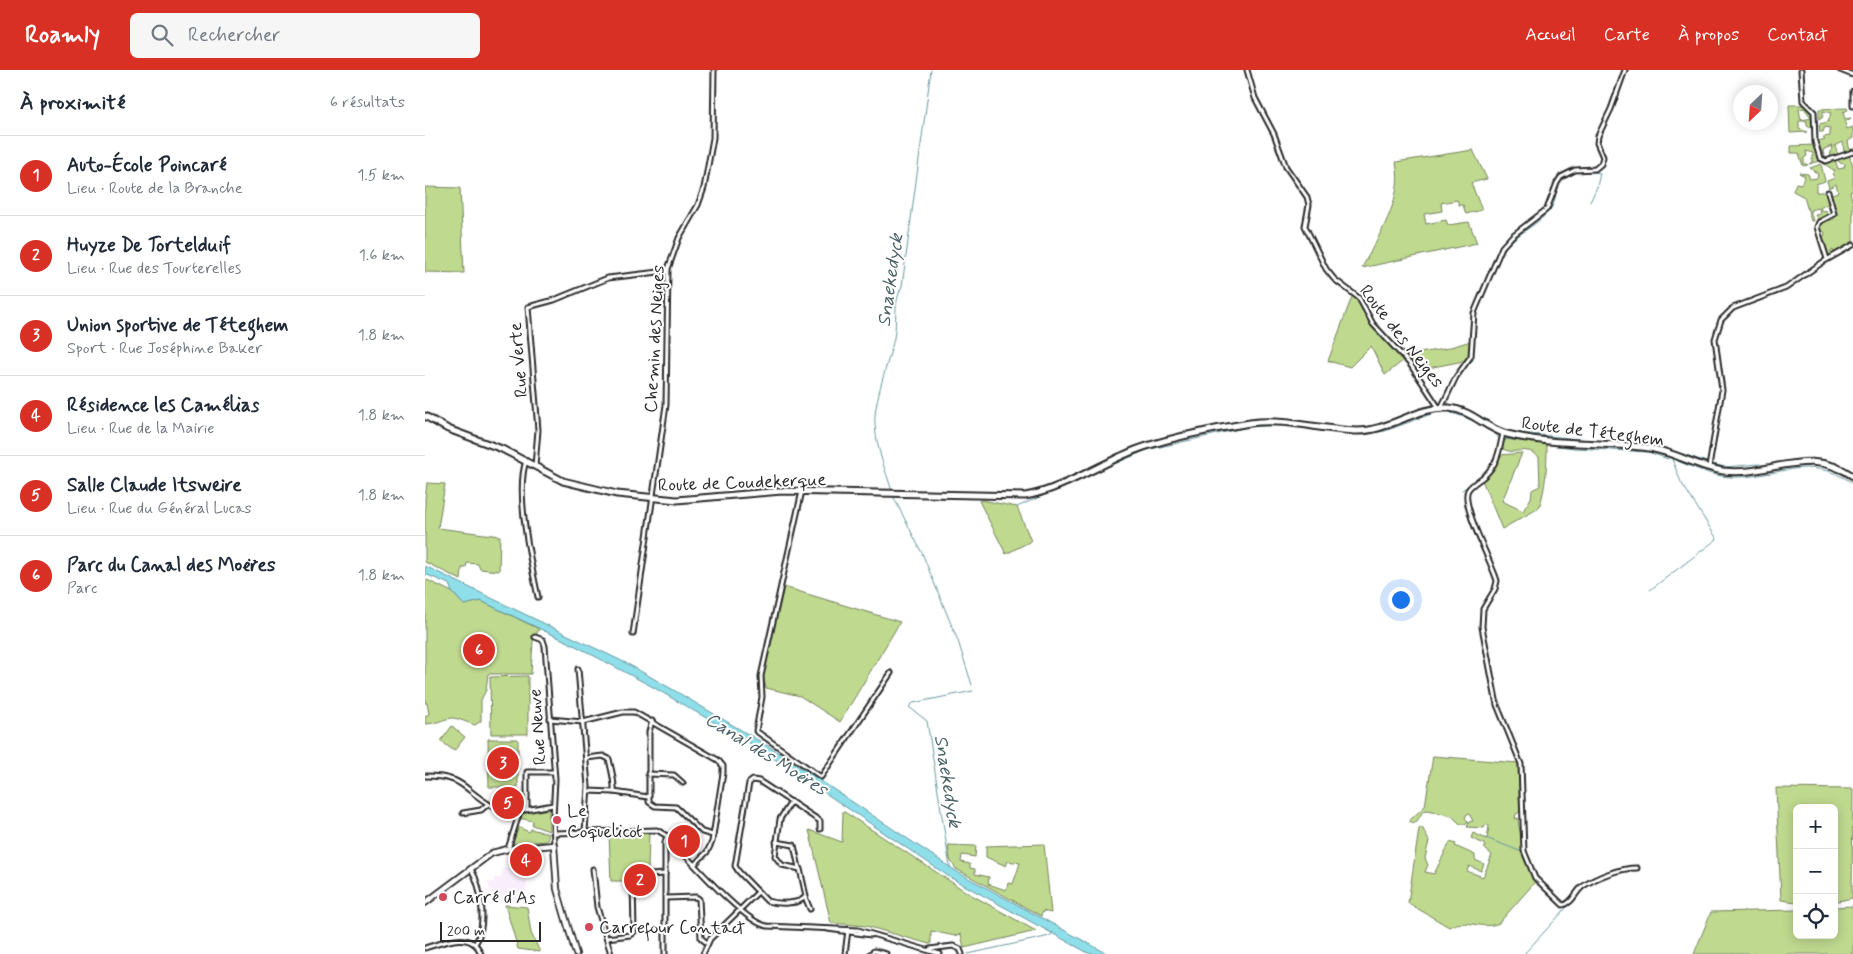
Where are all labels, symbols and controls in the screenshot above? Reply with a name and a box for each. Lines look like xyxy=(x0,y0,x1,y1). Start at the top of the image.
search box xyxy=(130,13,480,58)
text: Roamly xyxy=(25,20,100,51)
icon: search xyxy=(148,21,176,49)
text: Rechercher xyxy=(188,23,280,48)
text: Accueil xyxy=(1525,23,1576,47)
text: Carte xyxy=(1604,23,1650,47)
text: À propos xyxy=(1678,23,1739,47)
text: Contact xyxy=(1767,23,1828,47)
north arrow xyxy=(1733,85,1778,130)
text: À proximité xyxy=(20,89,126,117)
text: 6 résultats xyxy=(330,92,405,113)
text: Auto-École Poincaré xyxy=(67,153,227,178)
text: 1 xyxy=(32,165,40,186)
text: 1.5 km xyxy=(357,165,405,186)
text: Lieu · Route de la Branche xyxy=(67,178,243,199)
water label: Snaekedyck xyxy=(872,231,910,328)
text: Huyze De Tortelduif xyxy=(67,233,231,258)
text: 2 xyxy=(32,245,40,266)
text: 1.6 km xyxy=(359,245,405,266)
text: Lieu · Rue des Tourterelles xyxy=(67,258,241,279)
street label: Chemin des Neiges xyxy=(639,265,671,413)
street label: Route des Neiges xyxy=(1353,280,1449,393)
text: Union sportive de Téteghem xyxy=(67,313,288,338)
street label: Rue Verte xyxy=(504,321,534,399)
text: 3 xyxy=(32,325,40,346)
text: 1.8 km xyxy=(358,325,405,346)
text: Sport · Rue Joséphine Baker xyxy=(67,338,263,359)
text: Résidence les Camélias xyxy=(67,393,259,418)
text: 4 xyxy=(31,405,41,426)
text: 1.8 km xyxy=(358,405,405,426)
street label: Route de Téteghem xyxy=(1520,411,1666,455)
text: Lieu · Rue de la Mairie xyxy=(67,418,215,439)
street label: Route de Coudekerque xyxy=(658,468,827,498)
text: Salle Claude Itsweire xyxy=(67,473,242,498)
text: 5 xyxy=(31,485,41,506)
text: 1.8 km xyxy=(358,485,405,506)
text: Lieu · Rue du Général Lucas xyxy=(67,498,252,519)
text: Parc du Canal des Moëres xyxy=(67,553,275,578)
text: 6 xyxy=(32,565,40,586)
text: 1.8 km xyxy=(358,565,405,586)
text: Parc xyxy=(67,578,97,599)
your location xyxy=(1388,587,1414,613)
pin: 6 xyxy=(463,631,495,669)
street label: Rue Neuve xyxy=(523,688,553,766)
water label: Canal des Moëres xyxy=(700,707,833,803)
water label: Snaekedyck xyxy=(928,733,967,831)
pin: 3 xyxy=(487,744,519,782)
pin: 5 xyxy=(492,784,524,822)
place label: Le Coquelicot xyxy=(567,799,643,844)
map controls xyxy=(1793,804,1838,939)
button: + xyxy=(1793,804,1838,849)
marker: Le Coquelicot xyxy=(551,814,563,826)
pin: 1 xyxy=(668,822,700,860)
pin: 4 xyxy=(510,841,542,879)
button: − xyxy=(1793,849,1838,894)
pin: 2 xyxy=(624,861,656,899)
place label: Carré d'As xyxy=(453,886,536,910)
marker: Carré d'As xyxy=(437,891,449,903)
button: locate xyxy=(1793,894,1838,939)
place label: Carrefour Contact xyxy=(599,916,746,942)
scale bar xyxy=(440,919,541,942)
marker: Carrefour Contact xyxy=(583,921,595,933)
text: 200 m xyxy=(447,922,485,940)

